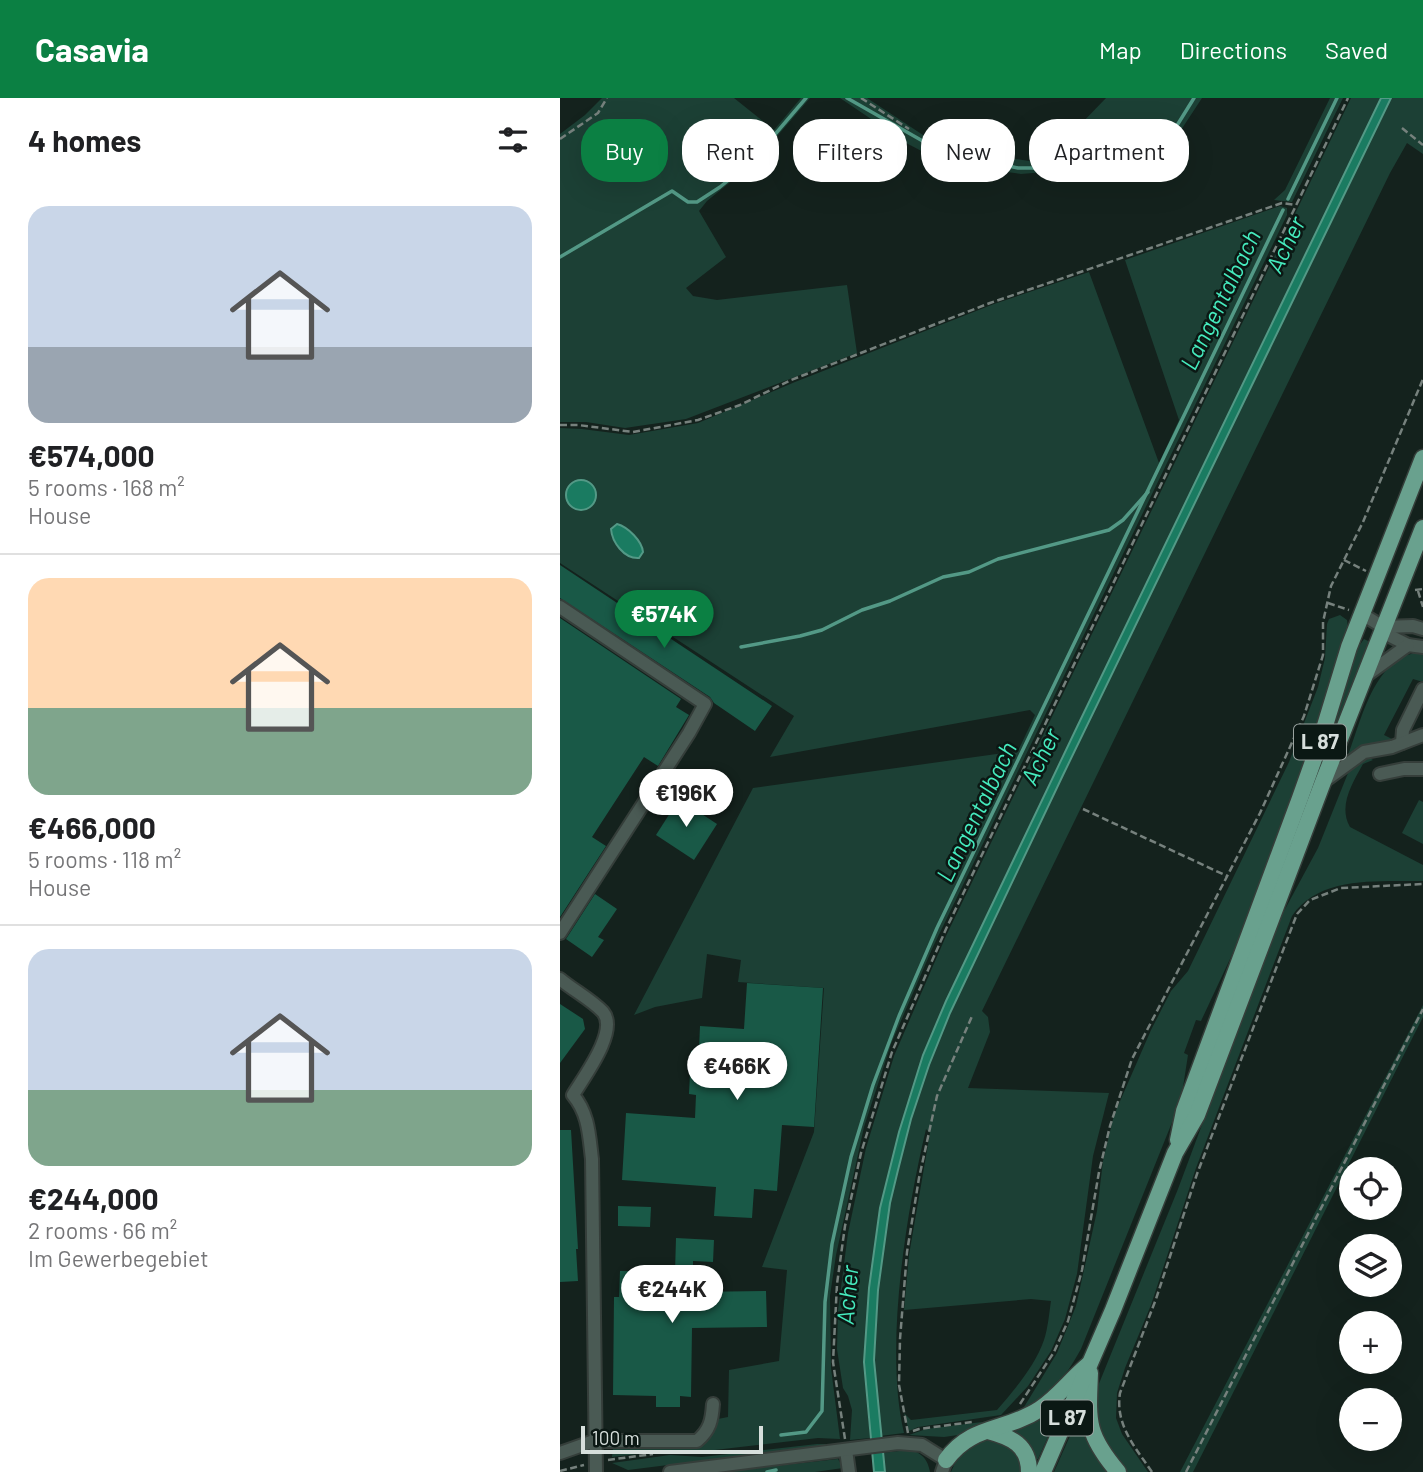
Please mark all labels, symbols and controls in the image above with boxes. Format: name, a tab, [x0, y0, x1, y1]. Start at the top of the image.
text: Casavia	[35, 29, 149, 69]
text: Map	[1099, 35, 1142, 64]
text: Directions	[1180, 35, 1287, 64]
text: Saved	[1325, 35, 1388, 64]
chip: Buy	[581, 119, 668, 182]
chip: Rent	[682, 119, 779, 182]
chip: Filters	[793, 119, 907, 182]
chip: New	[921, 119, 1015, 182]
chip: Apartment	[1029, 119, 1189, 182]
icon: filters	[494, 121, 532, 159]
text: 4 homes	[28, 122, 141, 158]
water label: Acher	[1259, 210, 1311, 277]
water label: Langentalbach	[1173, 225, 1266, 374]
icon: home	[217, 252, 343, 378]
text: €574,000	[28, 437, 155, 473]
text: 5 rooms · 168 m²	[28, 473, 185, 501]
text: House	[28, 501, 91, 529]
pin: €574K	[615, 590, 713, 650]
text: €574K	[631, 599, 697, 627]
icon: home	[217, 624, 343, 750]
water label: Acher	[1014, 722, 1066, 789]
road number: L 87	[1294, 724, 1346, 760]
water label: Langentalbach	[929, 737, 1022, 886]
pin: €196K	[637, 770, 735, 829]
text: €196K	[655, 778, 717, 806]
text: €466,000	[28, 809, 156, 845]
text: 5 rooms · 118 m²	[28, 845, 181, 873]
text: House	[28, 873, 91, 901]
icon: home	[217, 995, 343, 1121]
pin: €466K	[688, 1042, 786, 1102]
text: €466K	[703, 1051, 771, 1079]
map controls	[1339, 1157, 1402, 1451]
button: locate	[1339, 1157, 1402, 1220]
text: €244,000	[28, 1180, 159, 1216]
text: 2 rooms · 66 m²	[28, 1216, 177, 1244]
button: layers	[1339, 1234, 1402, 1297]
text: Im Gewerbegebiet	[28, 1244, 209, 1272]
water label: Acher	[829, 1263, 864, 1326]
pin: €244K	[623, 1266, 721, 1325]
text: €244K	[637, 1274, 707, 1302]
button: +	[1339, 1311, 1402, 1374]
button: −	[1339, 1388, 1402, 1451]
road number: L 87	[1041, 1400, 1093, 1436]
scale bar	[581, 1423, 763, 1455]
text: 100 m	[592, 1426, 640, 1449]

